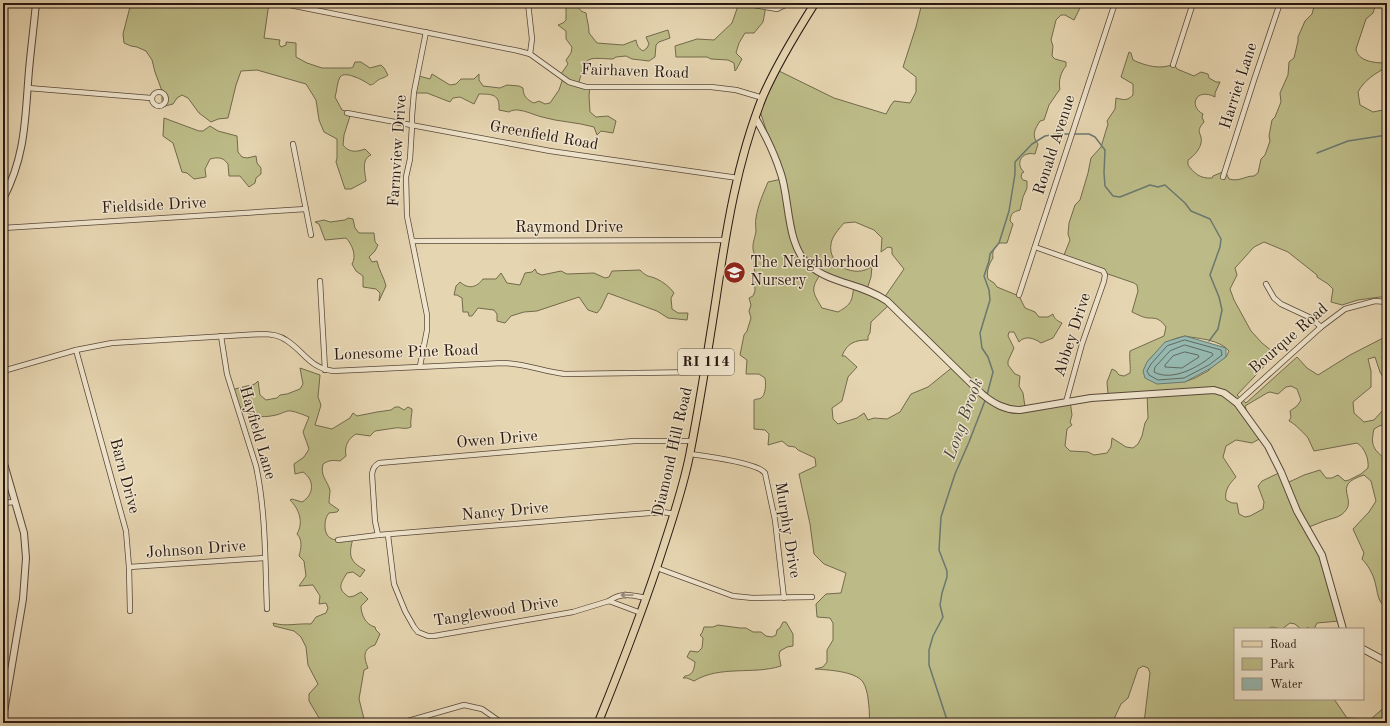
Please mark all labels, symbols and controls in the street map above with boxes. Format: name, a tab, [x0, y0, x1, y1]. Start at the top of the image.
street label: Harriet Lane	[1217, 41, 1261, 131]
street label: Fairhaven Road	[580, 62, 690, 82]
street label: Ronald Avenue	[1031, 93, 1079, 197]
street label: Farmview Drive	[386, 94, 410, 208]
street label: Greenfield Road	[488, 119, 600, 153]
street label: Fieldside Drive	[101, 195, 207, 217]
street label: Raymond Drive	[515, 220, 623, 236]
place label: The Neighborhood Nursery	[750, 255, 879, 289]
school or university icon: The Neighborhood Nursery	[722, 259, 748, 285]
street label: Abbey Drive	[1052, 291, 1094, 379]
street label: Bourque Road	[1247, 301, 1331, 377]
street label: Lonesome Pine Road	[333, 342, 479, 364]
road number: RI 114	[678, 349, 734, 375]
water label: Long Brook	[941, 376, 987, 463]
street label: Hayfield Lane	[236, 384, 278, 482]
street label: Diamond Hill Road	[650, 386, 696, 518]
street label: Owen Drive	[456, 428, 538, 452]
street label: Barn Drive	[106, 437, 142, 515]
street label: Murphy Drive	[772, 481, 802, 579]
street label: Nancy Drive	[461, 500, 549, 524]
street label: Johnson Drive	[145, 539, 247, 561]
one-way arrow	[621, 591, 634, 599]
street label: Tanglewood Drive	[432, 594, 560, 630]
legend	[1234, 628, 1364, 700]
text: Road	[1270, 639, 1297, 651]
text: Park	[1270, 659, 1295, 671]
text: Water	[1270, 679, 1303, 691]

